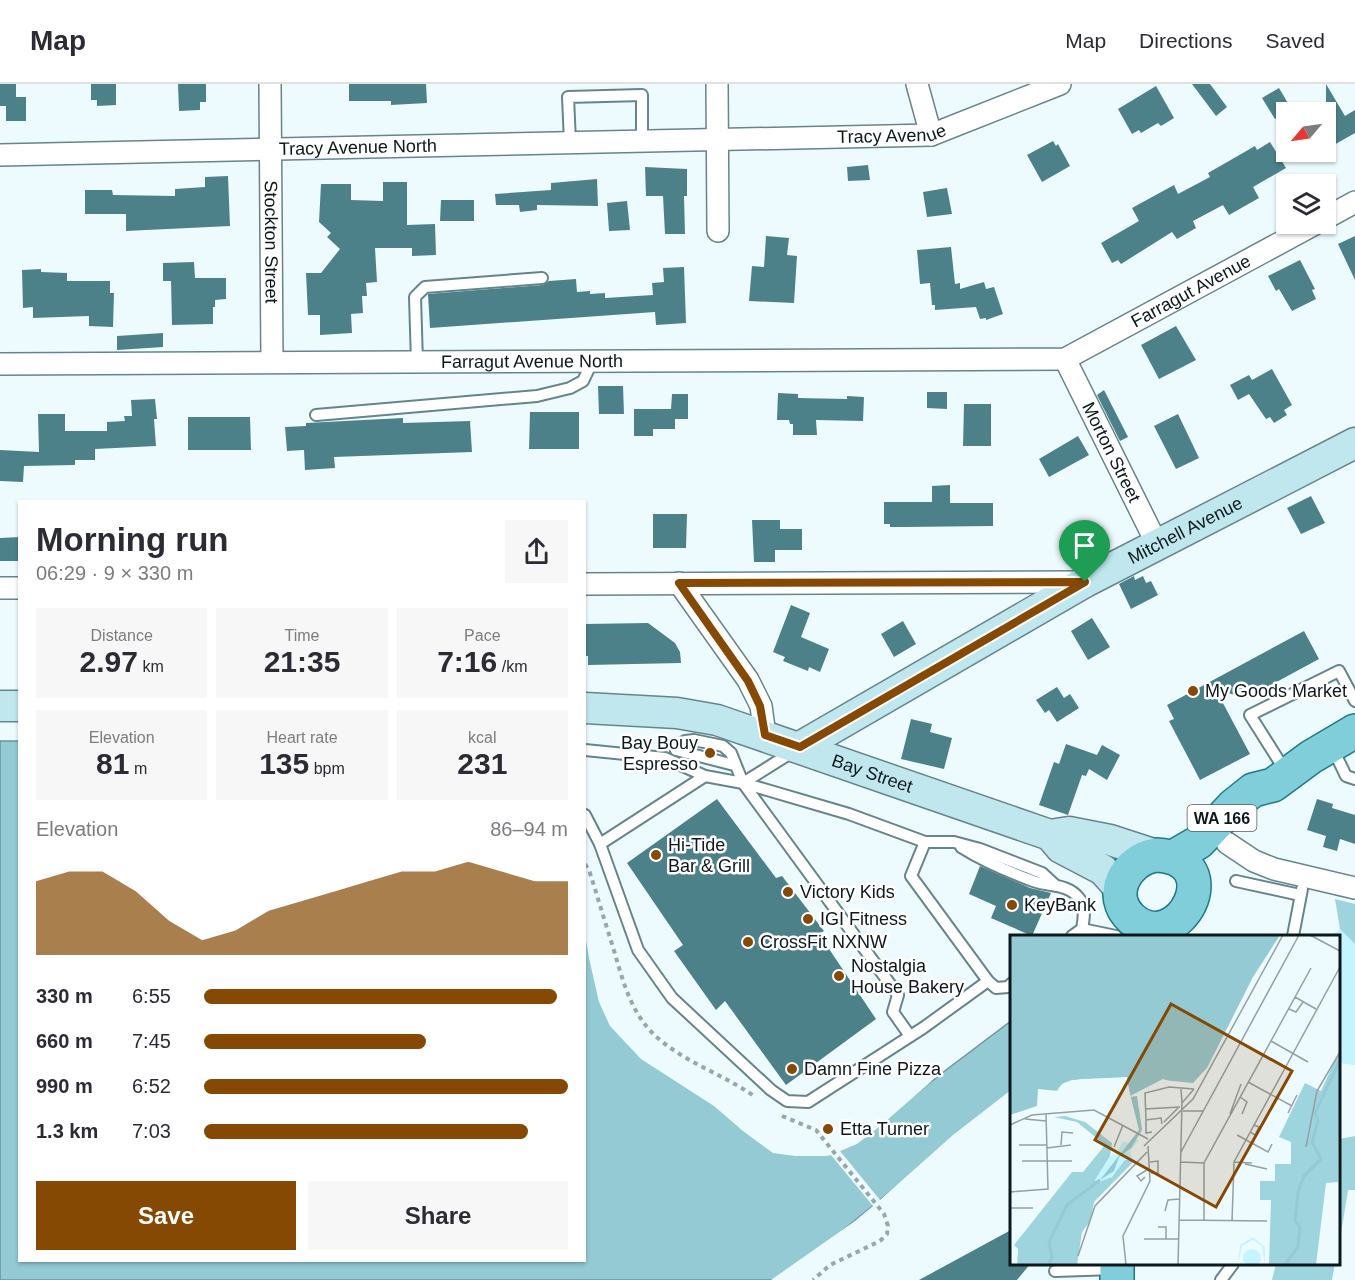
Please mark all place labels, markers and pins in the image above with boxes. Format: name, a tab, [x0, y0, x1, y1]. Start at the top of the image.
pin	[1059, 520, 1110, 582]
place label: My Goods Market	[1205, 681, 1347, 701]
marker: My Goods Market	[1186, 684, 1200, 698]
place label: Bay Bouy Espresso	[621, 733, 698, 774]
marker: Bay Bouy Espresso	[703, 746, 717, 760]
place label: Hi-Tide Bar & Grill	[668, 835, 750, 876]
marker: Hi-Tide Bar & Grill	[649, 848, 663, 862]
place label: Victory Kids	[800, 882, 895, 902]
marker: Victory Kids	[781, 885, 795, 899]
place label: KeyBank	[1024, 895, 1097, 915]
marker: KeyBank	[1005, 898, 1019, 912]
place label: IGI Fitness	[820, 909, 907, 929]
marker: IGI Fitness	[801, 912, 815, 926]
place label: CrossFit NXNW	[760, 932, 887, 952]
marker: CrossFit NXNW	[741, 935, 755, 949]
place label: Nostalgia House Bakery	[851, 956, 964, 997]
marker: Nostalgia House Bakery	[832, 969, 846, 983]
place label: Damn Fine Pizza	[804, 1059, 942, 1079]
marker: Damn Fine Pizza	[785, 1062, 799, 1076]
place label: Etta Turner	[840, 1119, 929, 1139]
marker: Etta Turner	[821, 1122, 835, 1136]

